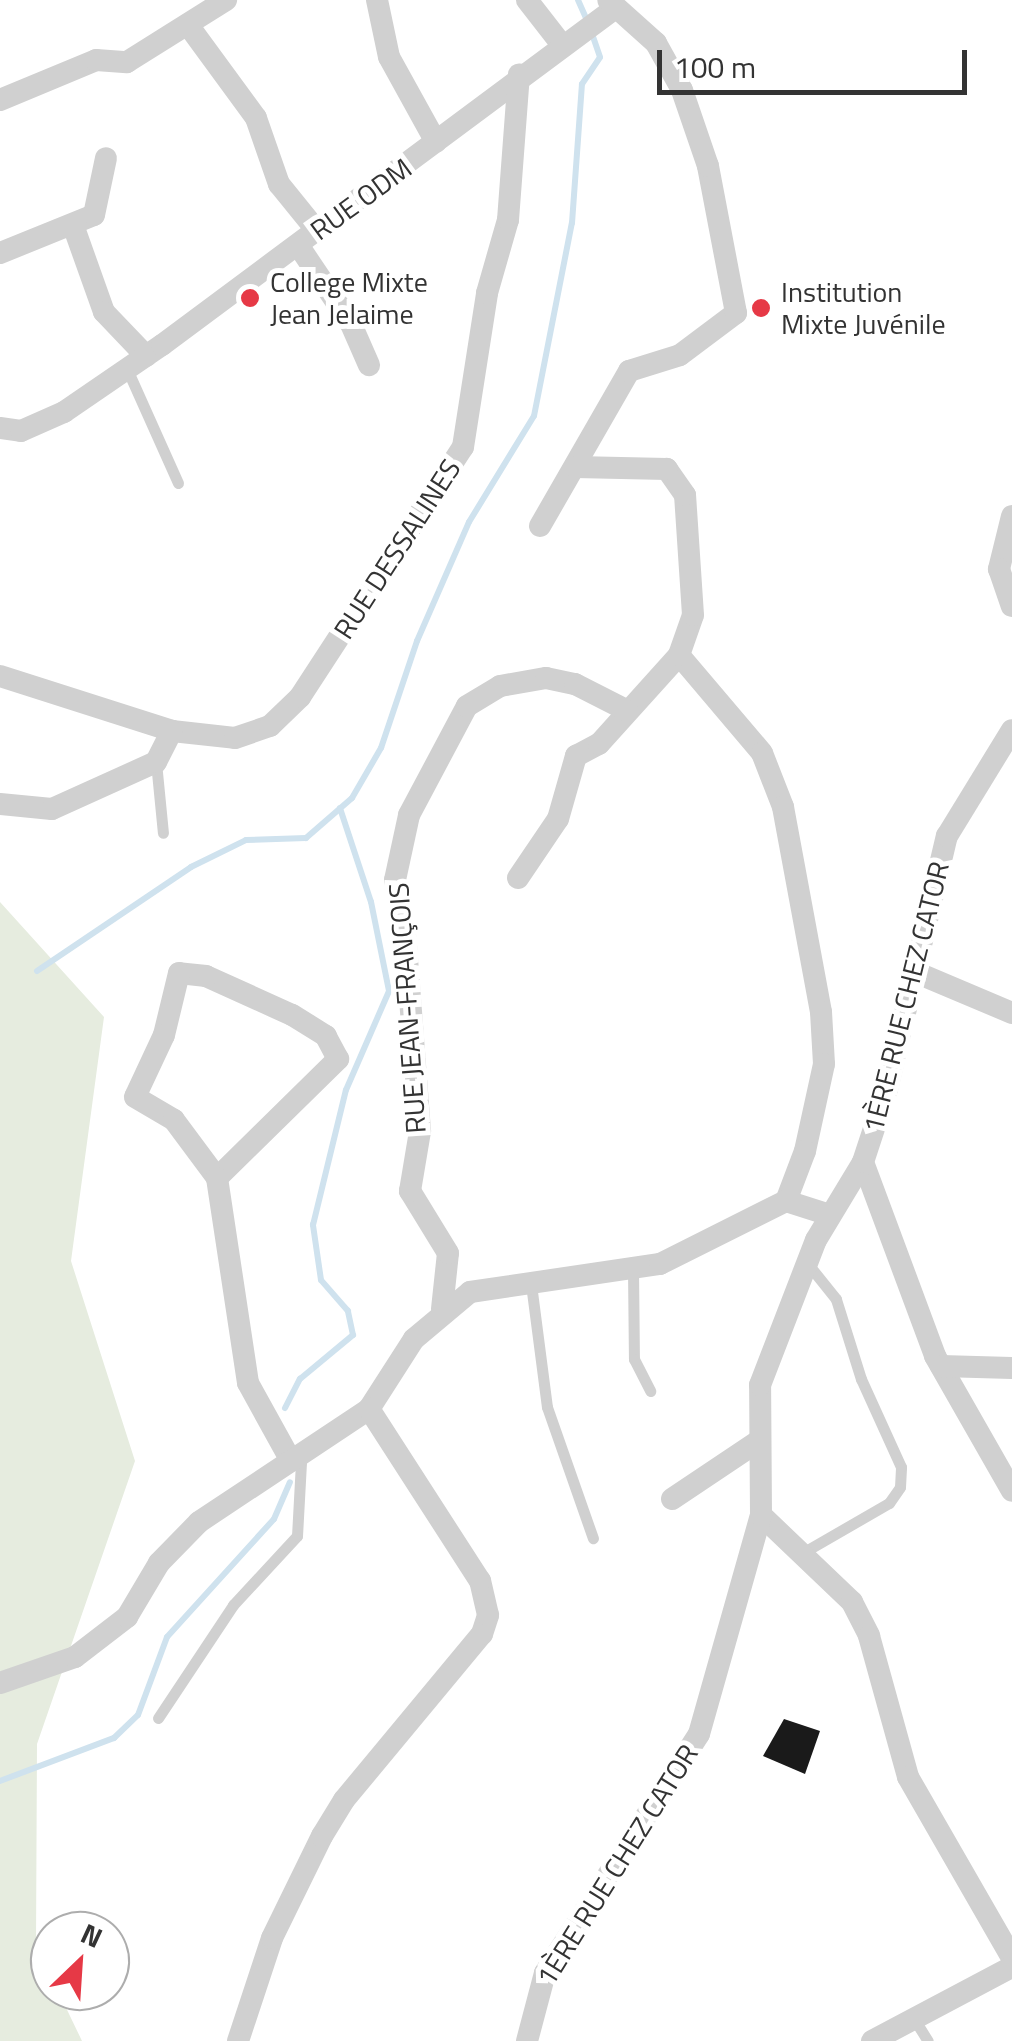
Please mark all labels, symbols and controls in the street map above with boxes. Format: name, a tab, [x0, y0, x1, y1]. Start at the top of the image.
scale bar	[662, 30, 972, 92]
text: 100 m	[674, 44, 756, 90]
street label: RUE ODM	[304, 151, 418, 247]
place label: College Mixte Jean Jelaime	[270, 265, 428, 331]
place label: Institution Mixte Juvénile	[781, 275, 946, 341]
marker: College Mixte Jean Jelaime	[239, 287, 261, 309]
marker: Institution Mixte Juvénile	[750, 297, 772, 319]
street label: RUE DESSALINES	[327, 453, 467, 645]
street label: 1ÈRE RUE CHEZ CATOR	[856, 858, 956, 1136]
street label: RUE JEAN-FRANÇOIS	[381, 882, 433, 1134]
street label: 1ÈRE RUE CHEZ CATOR	[529, 1738, 705, 1992]
north arrow	[30, 1911, 130, 2011]
text: N	[74, 1912, 110, 1959]

